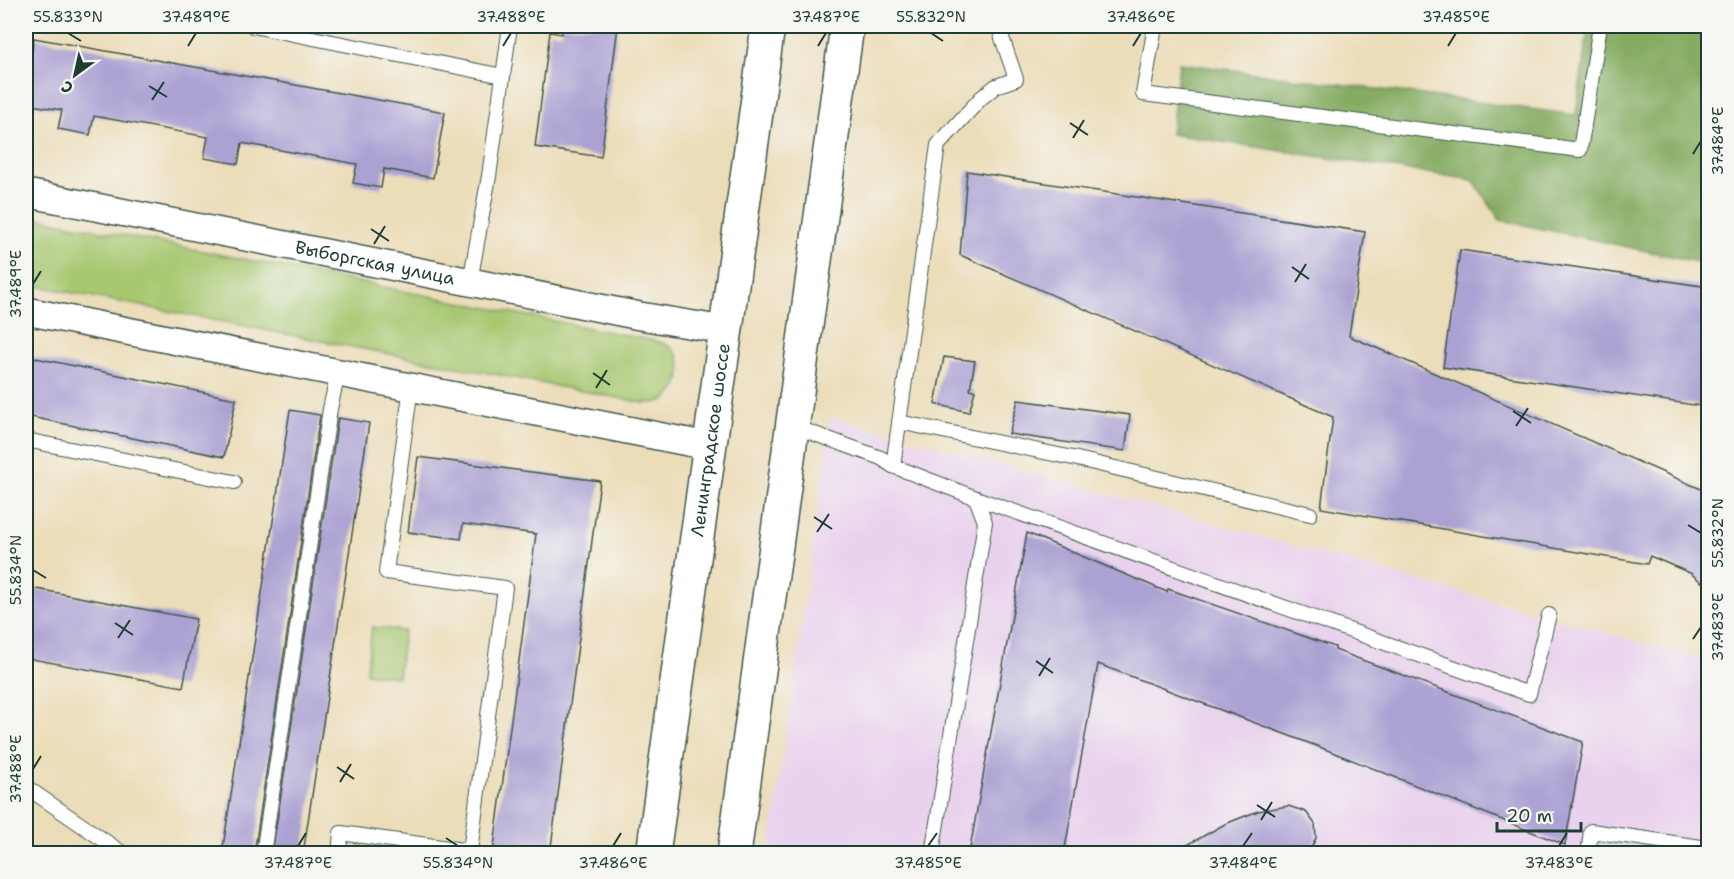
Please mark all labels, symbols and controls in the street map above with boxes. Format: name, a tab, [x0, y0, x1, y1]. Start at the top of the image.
text: 55.833°N	[33, 7, 103, 27]
text: 37.489°E	[162, 7, 230, 27]
text: 37.488°E	[477, 7, 545, 27]
text: 37.487°E	[792, 7, 860, 27]
text: 55.832°N	[896, 7, 966, 27]
text: 37.486°E	[1107, 7, 1175, 27]
text: 37.485°E	[1422, 7, 1490, 27]
north arrow	[45, 45, 105, 105]
text: С	[57, 76, 77, 99]
text: 37.484°E	[1708, 107, 1728, 175]
street label: Выборгская улица	[293, 235, 457, 291]
text: 37.489°E	[6, 250, 26, 318]
street label: Ленинградское шоссе	[685, 342, 736, 538]
text: 55.832°N	[1708, 498, 1728, 568]
text: 55.834°N	[6, 535, 26, 605]
text: 37.483°E	[1708, 593, 1728, 661]
text: 37.488°E	[6, 735, 26, 803]
scale bar	[1497, 795, 1581, 833]
text: 20 m	[1506, 804, 1552, 828]
text: 37.487°E	[264, 853, 332, 873]
text: 55.834°N	[423, 853, 493, 873]
text: 37.486°E	[579, 853, 647, 873]
text: 37.485°E	[894, 853, 962, 873]
text: 37.484°E	[1209, 853, 1277, 873]
text: 37.483°E	[1525, 853, 1593, 873]

